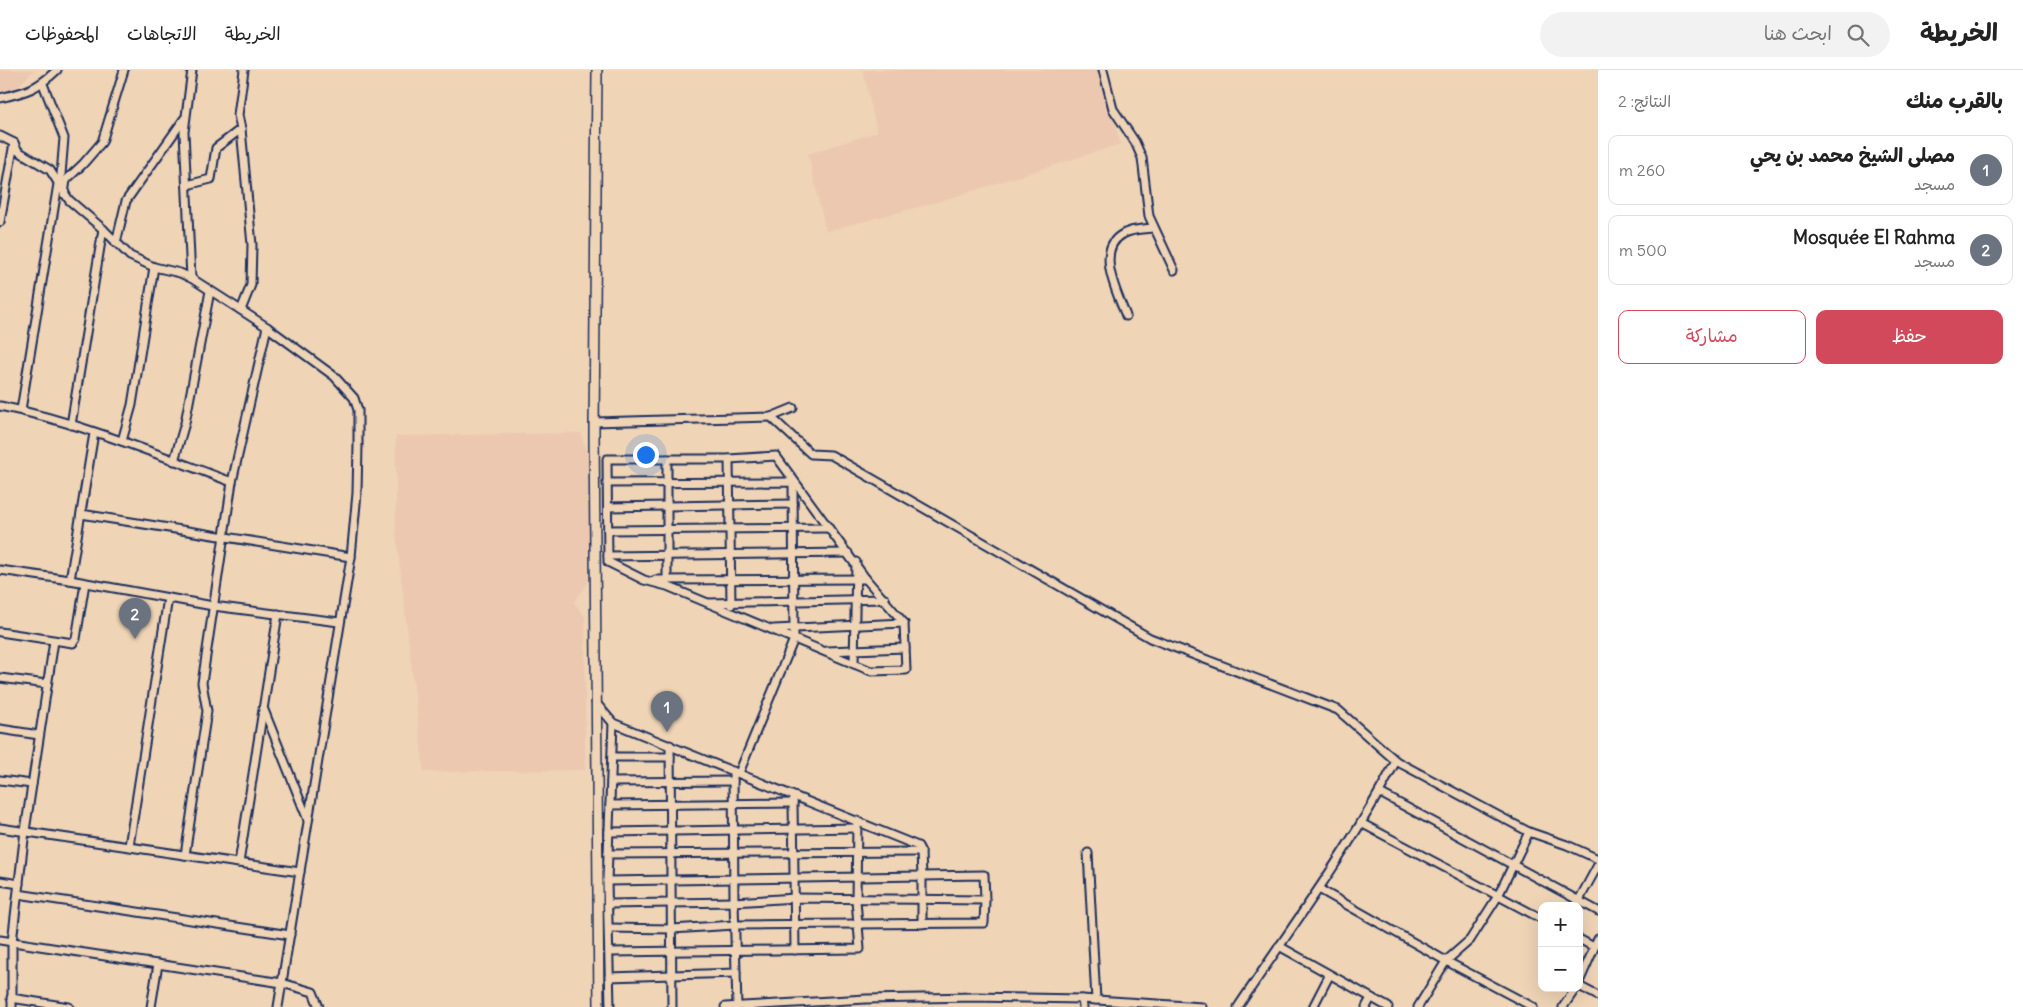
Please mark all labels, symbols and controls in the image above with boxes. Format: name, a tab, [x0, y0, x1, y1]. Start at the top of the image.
search box	[1540, 12, 1890, 57]
text: الخريطة	[1920, 17, 1998, 47]
text: ابحث هنا	[1764, 21, 1832, 45]
icon: search	[1844, 21, 1872, 49]
text: المحفوظات	[25, 22, 99, 45]
text: الاتجاهات	[127, 22, 197, 45]
text: الخريطة	[225, 22, 281, 45]
text: بالقرب منك	[1906, 87, 2003, 114]
text: النتائج: 2	[1618, 91, 1671, 111]
text: مصلى الشيخ محمد بن يحي	[1750, 143, 1955, 167]
text: 260 m	[1619, 160, 1665, 180]
text: 1	[1983, 160, 1989, 180]
text: مسجد	[1914, 174, 1955, 194]
text: Mosquée El Rahma	[1793, 225, 1955, 249]
text: 500 m	[1619, 240, 1667, 260]
text: 2	[1982, 240, 1990, 260]
text: مسجد	[1914, 251, 1955, 271]
button: مشاركة	[1618, 310, 1806, 364]
button: حفظ	[1816, 310, 2003, 364]
your location	[633, 442, 659, 468]
pin: 2	[119, 598, 151, 639]
pin: 1	[651, 691, 683, 732]
map controls	[1538, 902, 1583, 992]
button: +	[1538, 902, 1583, 947]
button: −	[1538, 947, 1583, 992]

